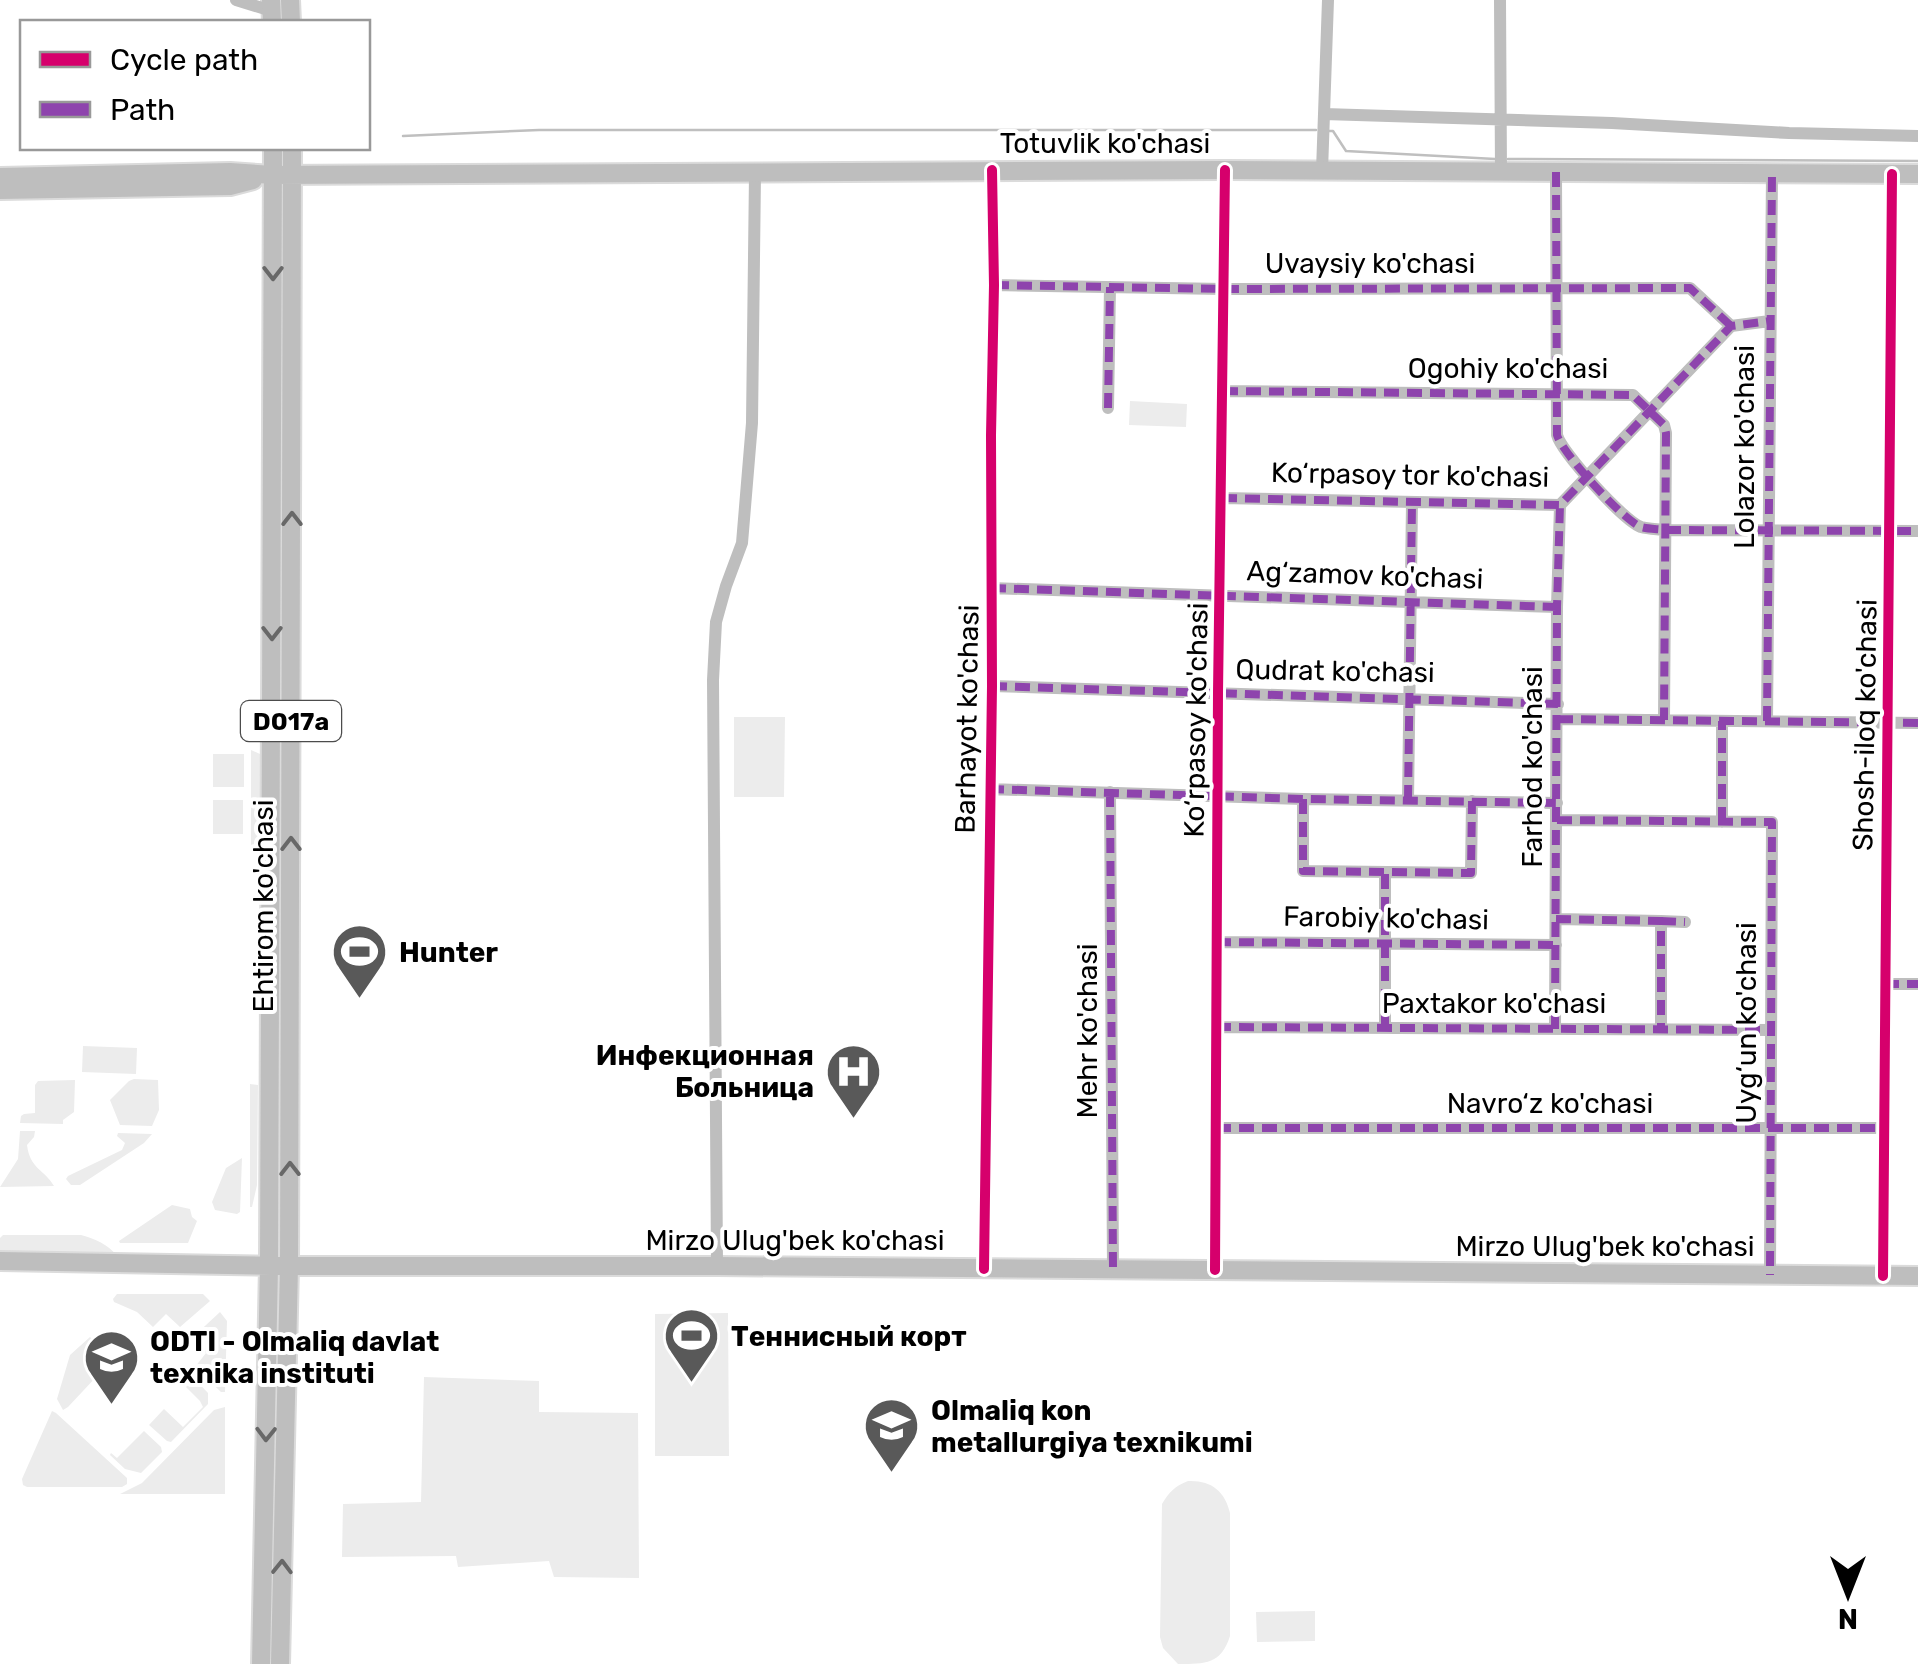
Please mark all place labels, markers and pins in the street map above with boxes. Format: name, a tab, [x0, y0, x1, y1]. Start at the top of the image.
sports icon: Hunter	[330, 922, 390, 1001]
place label: Hunter	[399, 936, 498, 969]
place label: Инфекционная Больница	[596, 1039, 814, 1104]
hospital icon: Инфекционная Больница	[823, 1041, 883, 1120]
sports icon: Теннисный корт	[662, 1306, 722, 1385]
place label: Теннисный корт	[731, 1320, 967, 1353]
place label: ODTI - Olmaliq davlat texnika instituti	[150, 1325, 439, 1390]
school or university icon: ODTI - Olmaliq davlat texnika instituti	[81, 1327, 141, 1406]
place label: Olmaliq kon metallurgiya texnikumi	[931, 1394, 1253, 1459]
school or university icon: Olmaliq kon metallurgiya texnikumi	[862, 1396, 922, 1475]

